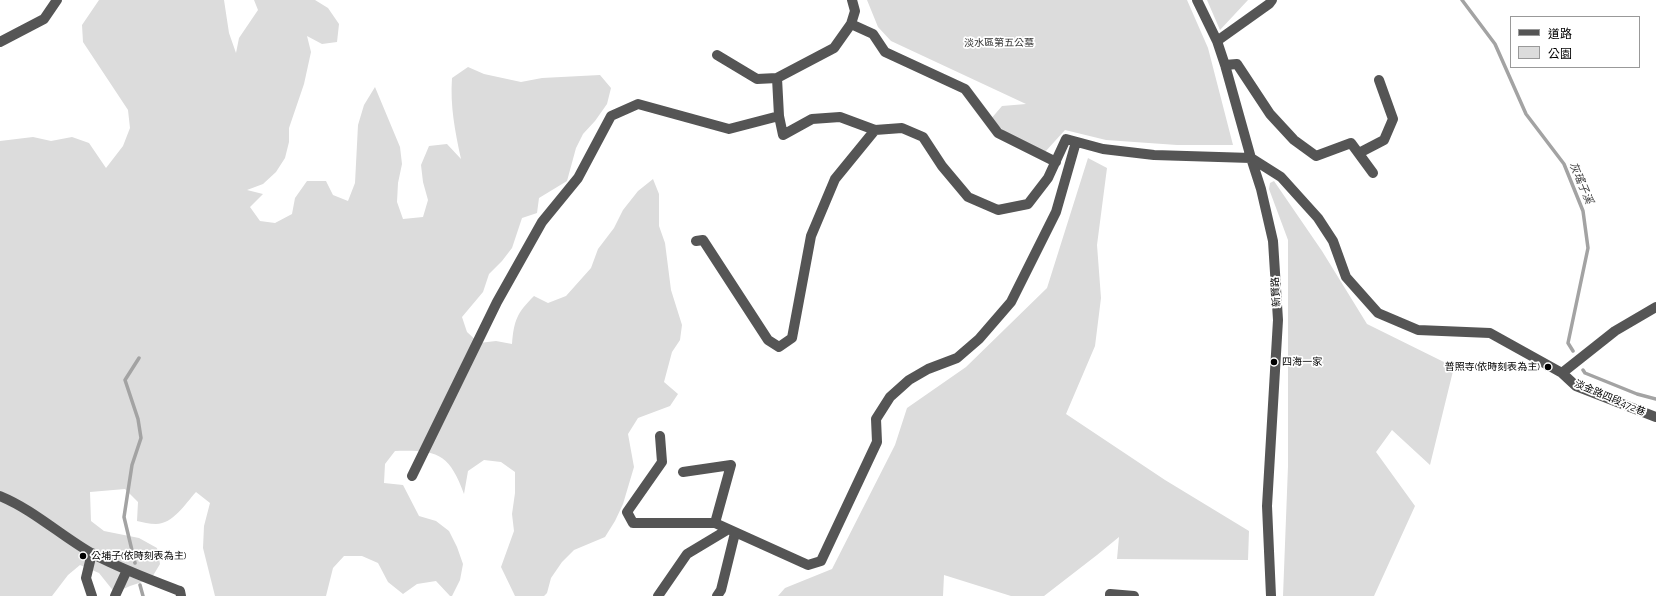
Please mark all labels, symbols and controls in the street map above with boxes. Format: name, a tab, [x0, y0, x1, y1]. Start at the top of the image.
legend	[1510, 16, 1640, 68]
text: 道路	[1548, 27, 1572, 41]
park label: 淡水區第五公墓	[964, 37, 1034, 49]
text: 公園	[1548, 47, 1572, 61]
water label: 灰瑤子溪	[1566, 160, 1596, 206]
street label: 新賢路	[1269, 277, 1283, 307]
place label: 四海一家	[1282, 356, 1322, 368]
marker: 四海一家	[1269, 357, 1279, 367]
place label: 普照寺(依時刻表為主)	[1445, 361, 1540, 373]
marker: 普照寺(依時刻表為主)	[1543, 362, 1553, 372]
street label: 淡金路四段472巷	[1573, 378, 1647, 418]
place label: 公埔子(依時刻表為主)	[91, 550, 186, 562]
marker: 公埔子(依時刻表為主)	[78, 551, 88, 561]

